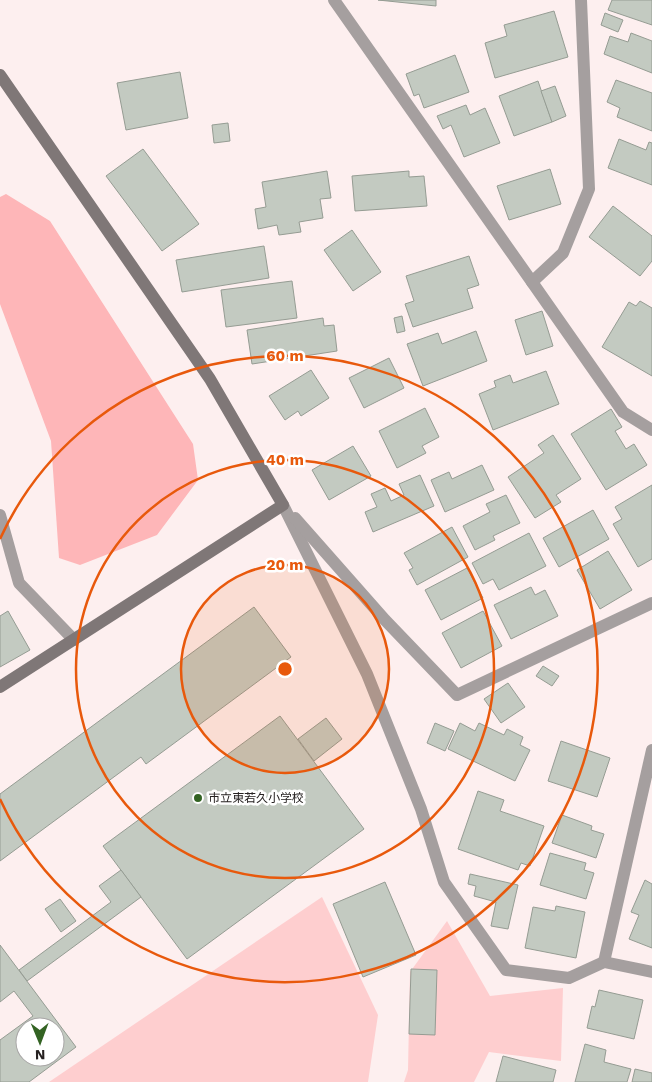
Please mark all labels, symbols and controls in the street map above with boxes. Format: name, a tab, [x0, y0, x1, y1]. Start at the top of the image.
text: 60 m	[266, 347, 304, 365]
text: 40 m	[266, 451, 304, 469]
text: 20 m	[266, 556, 304, 574]
centre of rings	[276, 660, 294, 678]
place label: 市立東若久小学校	[208, 791, 304, 805]
marker: 市立東若久小学校	[192, 792, 204, 804]
north arrow	[15, 1017, 65, 1067]
text: N	[35, 1047, 46, 1063]

